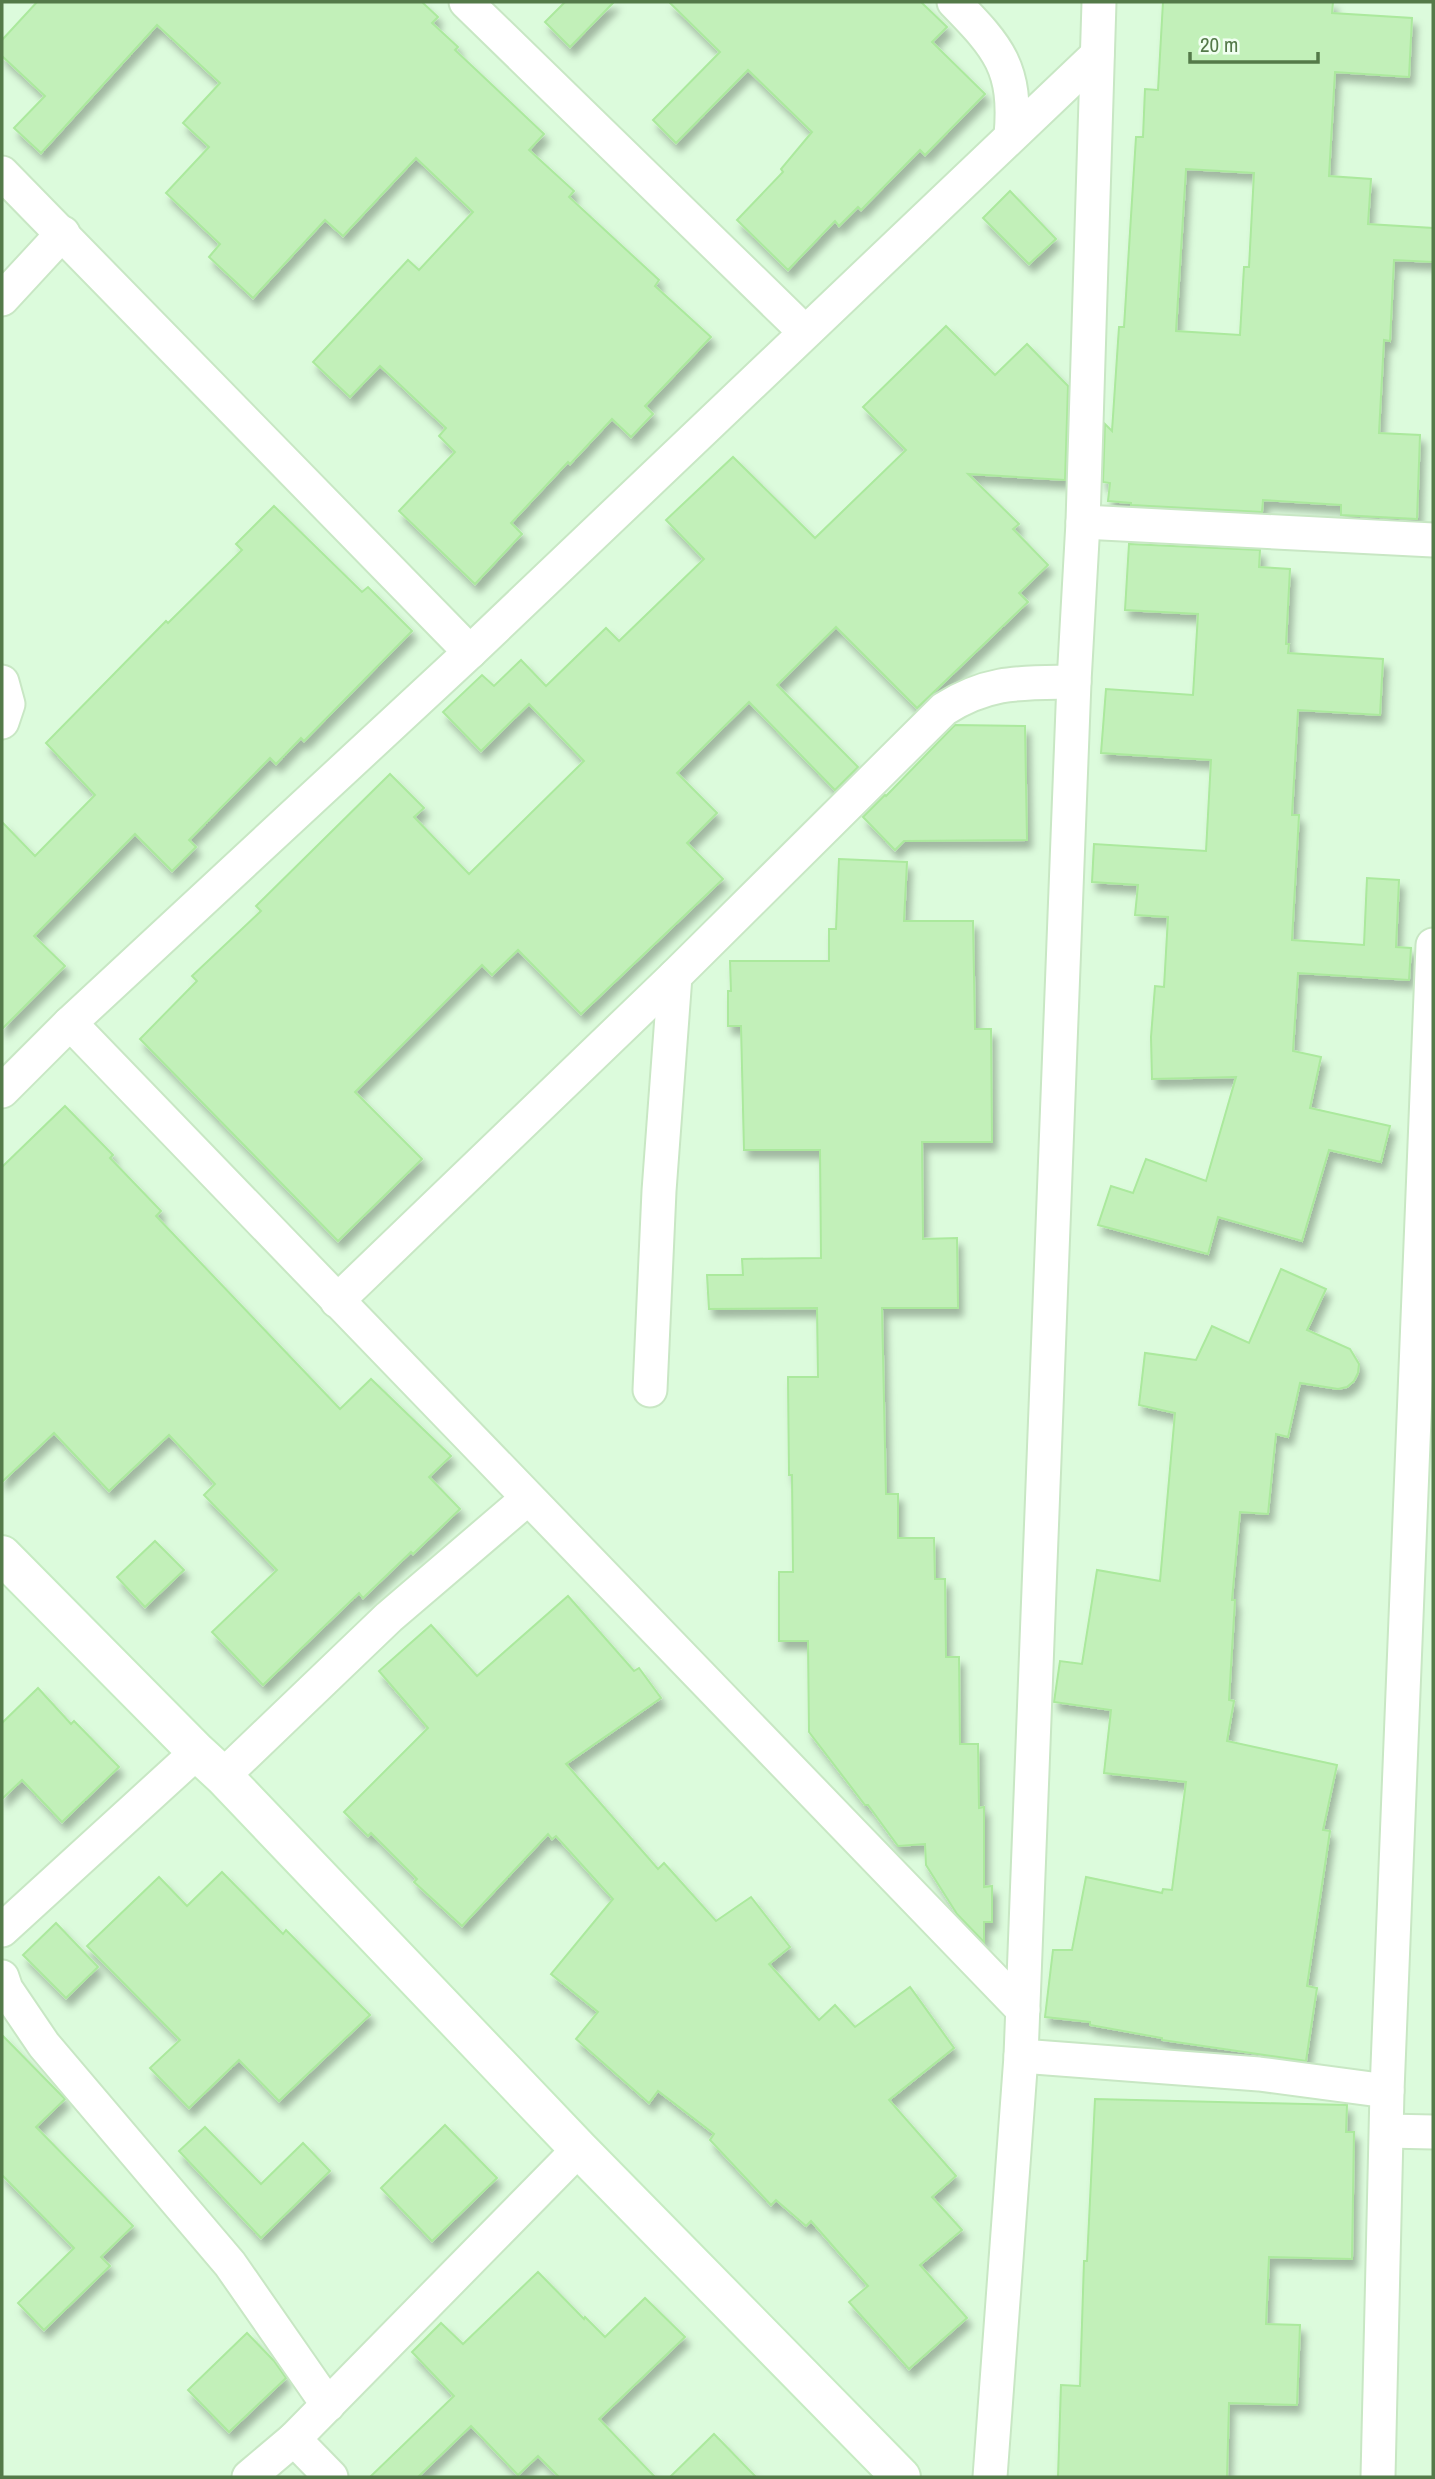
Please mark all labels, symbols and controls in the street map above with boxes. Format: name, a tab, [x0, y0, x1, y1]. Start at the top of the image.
scale bar	[1190, 21, 1318, 65]
text: 20 m	[1200, 30, 1238, 59]

